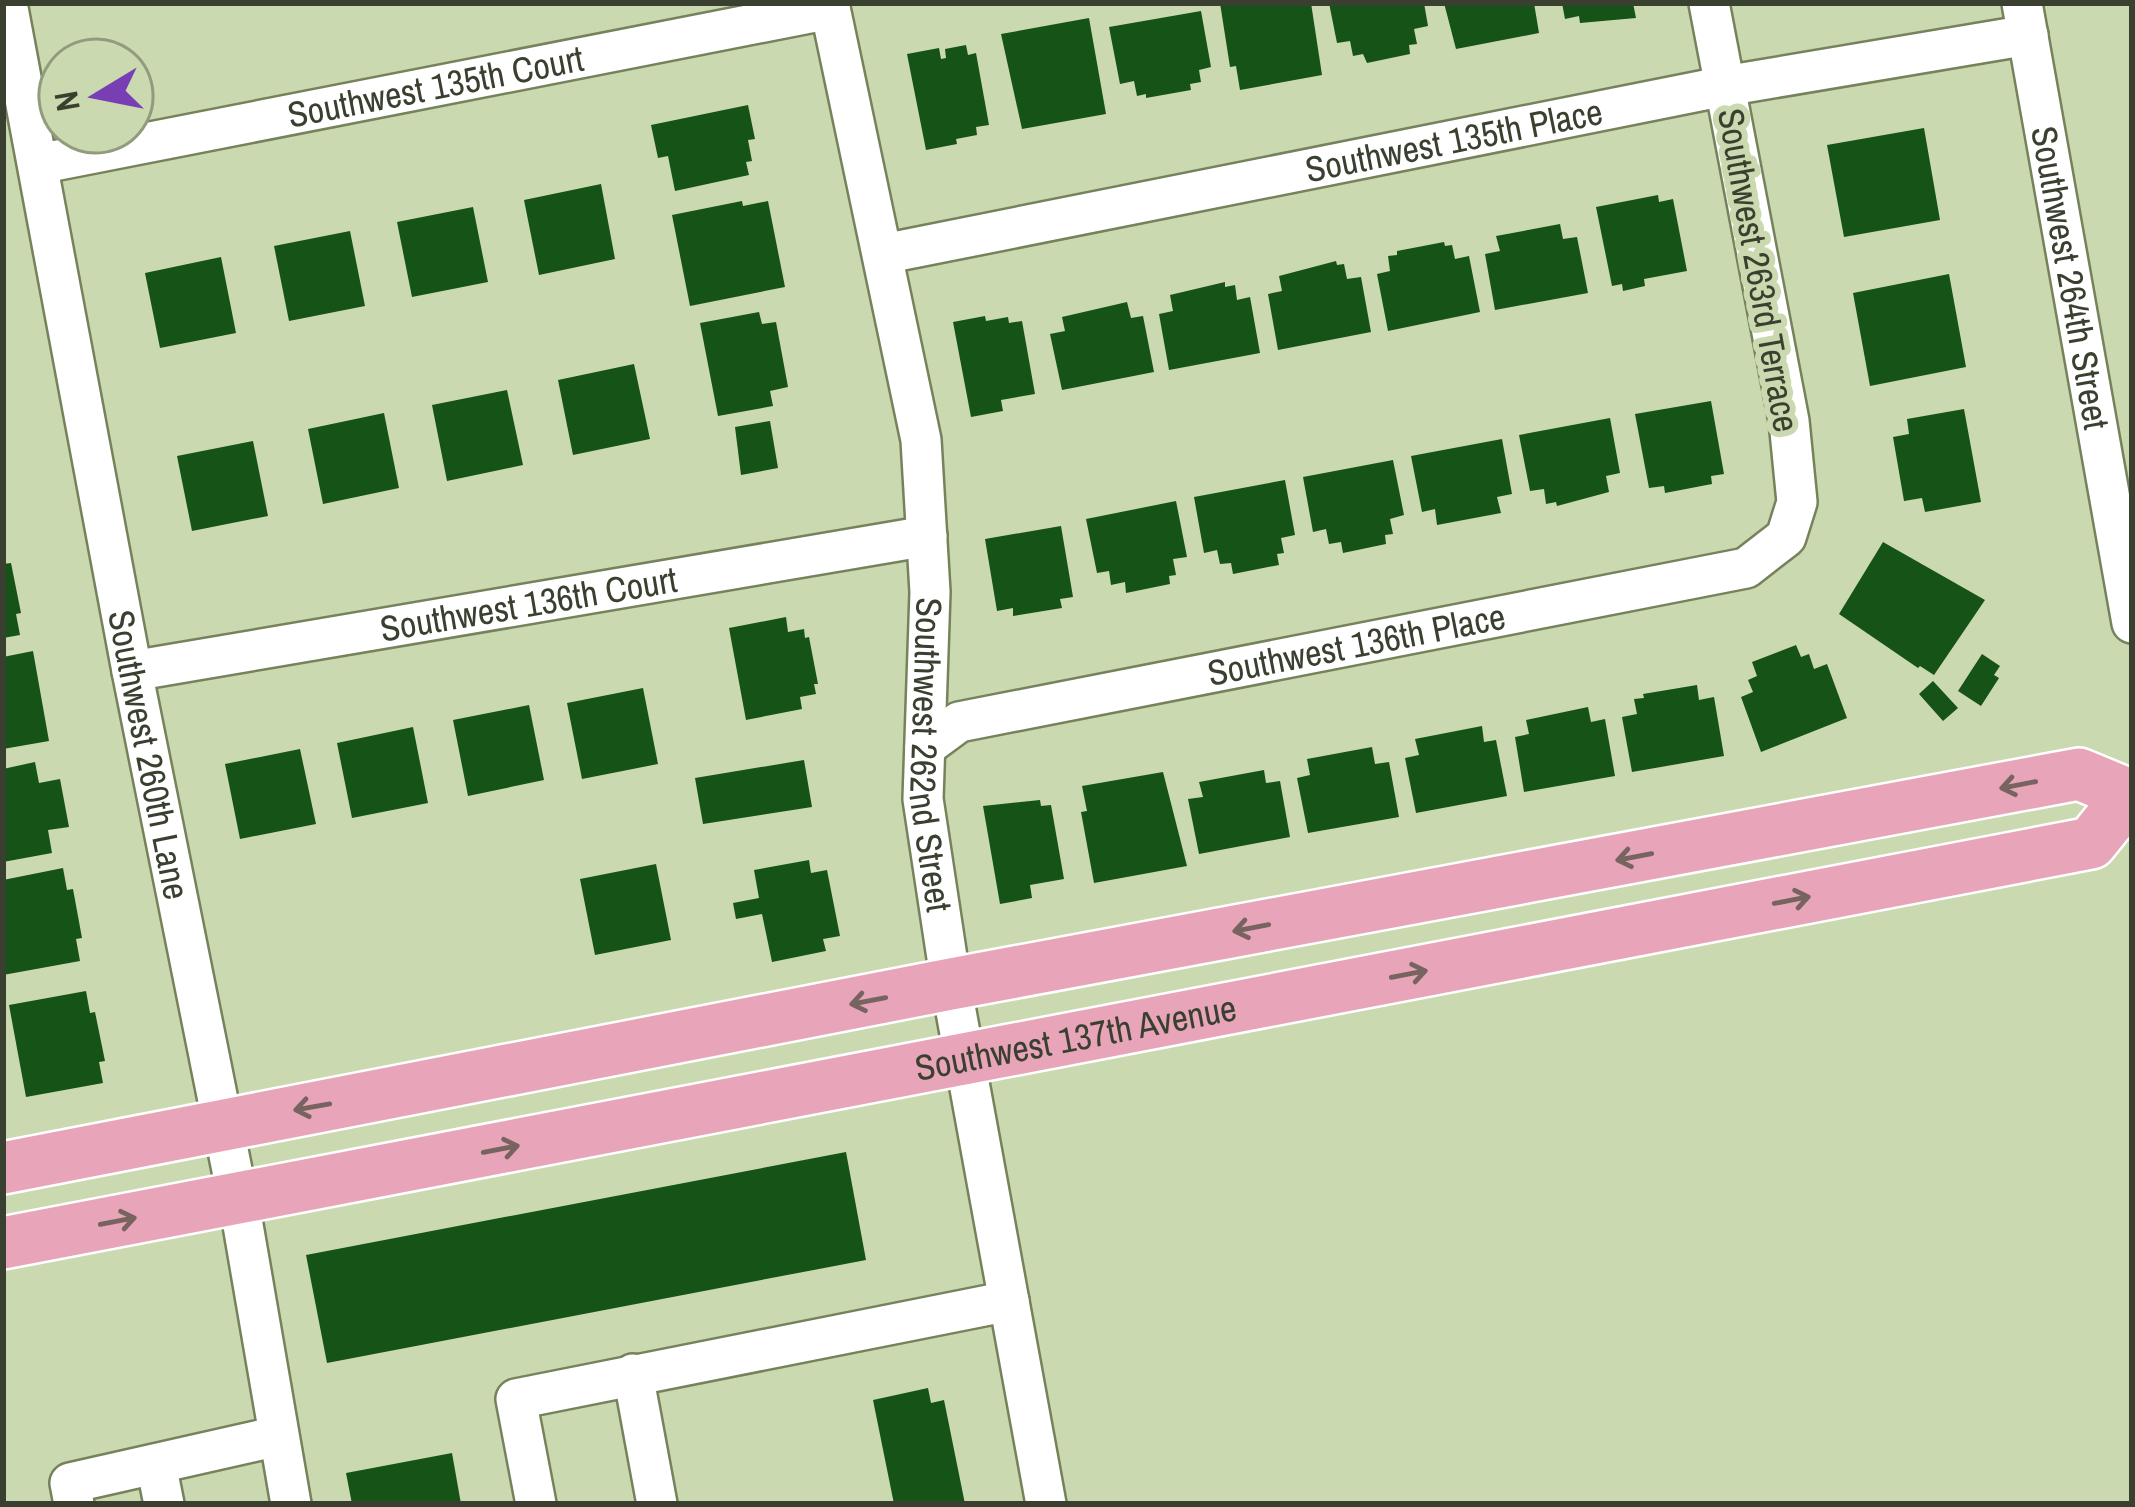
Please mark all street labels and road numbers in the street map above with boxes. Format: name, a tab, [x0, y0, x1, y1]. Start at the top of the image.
street label: Southwest 135th Court	[283, 34, 587, 139]
street label: Southwest 135th Place	[1301, 87, 1607, 193]
street label: Southwest 263rd Terrace	[1707, 104, 1811, 436]
street label: Southwest 264th Street	[2020, 122, 2121, 433]
street label: Southwest 136th Court	[376, 555, 680, 653]
street label: Southwest 136th Place	[1203, 592, 1509, 697]
street label: Southwest 262nd Street	[898, 597, 964, 915]
street label: Southwest 260th Lane	[97, 606, 201, 904]
street label: Southwest 137th Avenue	[911, 983, 1240, 1092]

